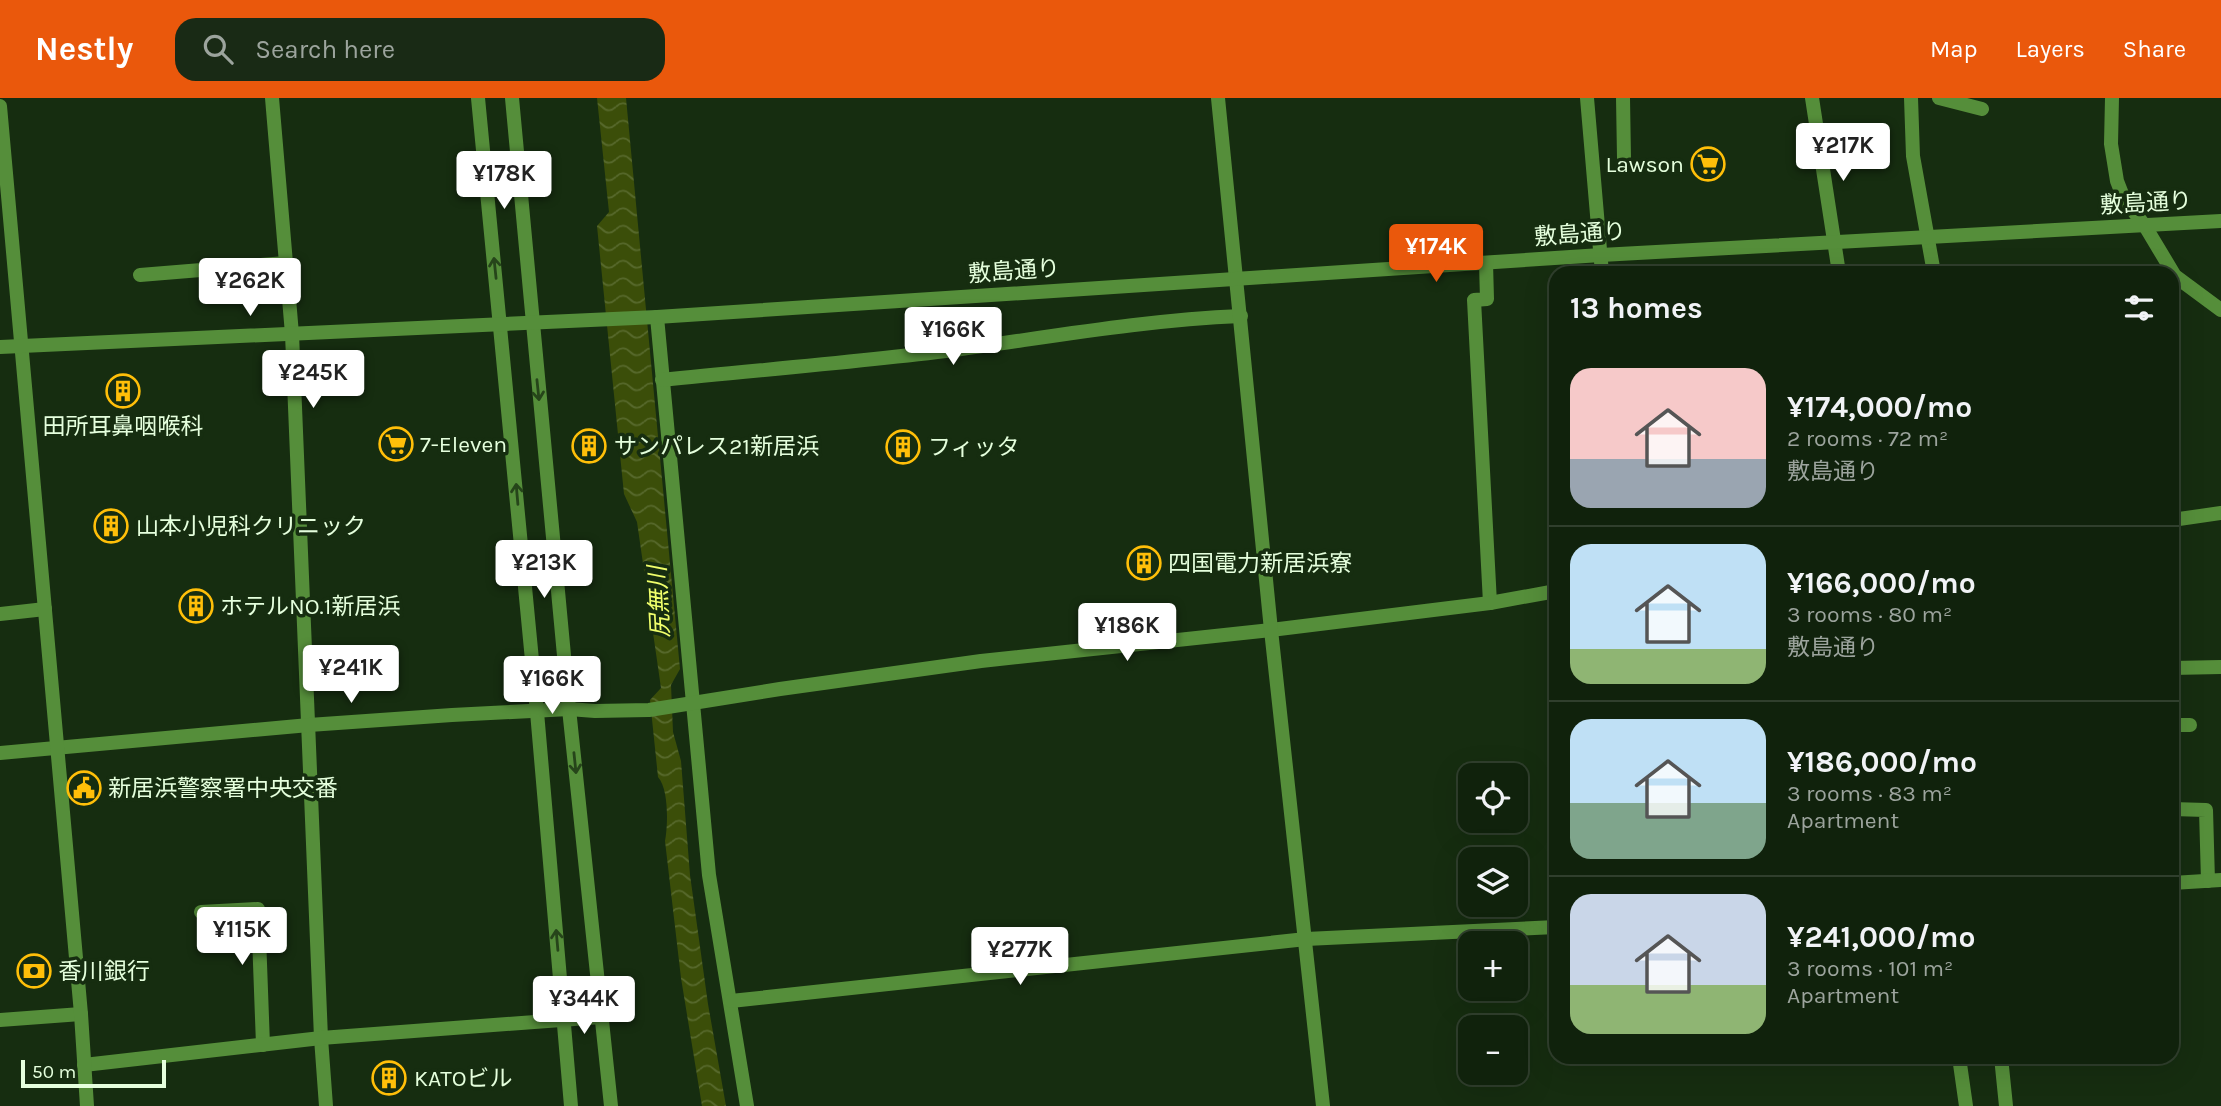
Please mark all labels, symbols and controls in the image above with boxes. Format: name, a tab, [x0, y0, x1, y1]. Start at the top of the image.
search box	[175, 18, 665, 81]
text: Nestly	[35, 30, 133, 68]
icon: search	[199, 30, 237, 68]
text: Search here	[255, 34, 395, 65]
text: Map	[1930, 35, 1978, 63]
text: Layers	[2016, 35, 2085, 63]
text: Share	[2123, 35, 2186, 63]
pin: ¥217K	[1794, 123, 1892, 183]
text: ¥217K	[1812, 132, 1874, 159]
supermarket icon: Lawson	[1689, 145, 1727, 183]
place label: Lawson	[1605, 151, 1684, 178]
pin: ¥178K	[455, 152, 553, 211]
text: ¥178K	[472, 160, 536, 187]
street label: 敷島通り	[2099, 187, 2193, 219]
street label: 敷島通り	[1533, 217, 1627, 251]
pin: ¥174K	[1387, 225, 1485, 284]
text: ¥174K	[1405, 233, 1467, 260]
street label: 敷島通り	[967, 254, 1061, 288]
one-way arrow	[488, 257, 501, 279]
pin: ¥262K	[201, 258, 299, 318]
text: ¥262K	[215, 267, 285, 294]
icon: filters	[2120, 289, 2158, 327]
text: 13 homes	[1570, 290, 1703, 326]
pin: ¥166K	[904, 308, 1002, 367]
text: ¥166K	[921, 316, 985, 343]
pin: ¥245K	[264, 350, 362, 410]
text: ¥245K	[278, 359, 348, 386]
building icon: 田所耳鼻咽喉科	[104, 372, 142, 410]
one-way arrow	[532, 378, 545, 401]
text: ¥174,000/mo	[1787, 389, 1972, 425]
icon: home	[1626, 396, 1710, 480]
place label: 田所耳鼻咽喉科	[43, 413, 204, 440]
supermarket icon: 7-Eleven	[377, 425, 415, 463]
text: 2 rooms · 72 m²	[1787, 425, 1948, 452]
building icon: サンパレス21新居浜	[570, 427, 608, 465]
building icon: フィッタ	[884, 428, 922, 466]
place label: 7-Eleven	[420, 431, 507, 458]
place label: サンパレス21新居浜	[614, 433, 819, 460]
place label: フィッタ	[928, 434, 1020, 461]
text: 敷島通り	[1787, 458, 1879, 485]
one-way arrow	[510, 483, 523, 506]
building icon: 山本小児科クリニック	[92, 507, 130, 545]
place label: 山本小児科クリニック	[136, 513, 366, 540]
pin: ¥213K	[495, 540, 593, 600]
building icon: 四国電力新居浜寮	[1125, 544, 1163, 582]
text: ¥213K	[512, 549, 576, 576]
place label: 四国電力新居浜寮	[1168, 550, 1352, 577]
water label: 尻無川	[643, 562, 675, 639]
text: ¥166,000/mo	[1787, 565, 1976, 601]
icon: home	[1626, 572, 1710, 656]
building icon: ホテルNO.1新居浜	[177, 587, 215, 625]
place label: ホテルNO.1新居浜	[220, 593, 400, 620]
text: 3 rooms · 80 m²	[1787, 601, 1952, 628]
pin: ¥186K	[1078, 603, 1176, 663]
text: ¥186K	[1094, 612, 1160, 639]
text: 敷島通り	[1787, 634, 1879, 661]
pin: ¥241K	[302, 646, 400, 705]
text: ¥241K	[319, 654, 383, 681]
pin: ¥166K	[503, 656, 601, 716]
text: ¥166K	[520, 665, 584, 692]
text: ¥186,000/mo	[1787, 744, 1977, 780]
icon: home	[1626, 747, 1710, 831]
one-way arrow	[568, 751, 581, 773]
map controls	[1458, 763, 1528, 1085]
button: locate	[1458, 763, 1528, 833]
public building icon: 新居浜警察署中央交番	[65, 769, 103, 807]
place label: 新居浜警察署中央交番	[108, 775, 338, 802]
text: 3 rooms · 83 m²	[1787, 780, 1952, 807]
text: Apartment	[1787, 807, 1899, 834]
button: layers	[1458, 847, 1528, 917]
pin: ¥115K	[193, 908, 291, 967]
text: ¥115K	[213, 916, 271, 943]
text: ¥241,000/mo	[1787, 919, 1975, 955]
icon: home	[1626, 922, 1710, 1006]
pin: ¥277K	[971, 928, 1069, 987]
one-way arrow	[550, 930, 563, 952]
button: +	[1458, 931, 1528, 1001]
text: ¥277K	[987, 936, 1053, 963]
bank icon: 香川銀行	[15, 952, 53, 990]
text: 3 rooms · 101 m²	[1787, 955, 1953, 982]
place label: 香川銀行	[58, 958, 150, 985]
pin: ¥344K	[535, 976, 633, 1036]
text: Apartment	[1787, 982, 1899, 1009]
text: ¥344K	[549, 985, 619, 1012]
button: −	[1458, 1015, 1528, 1085]
scale bar	[21, 1057, 166, 1089]
building icon: KATOビル	[370, 1059, 408, 1097]
text: 50 m	[32, 1061, 76, 1083]
place label: KATOビル	[414, 1065, 513, 1092]

